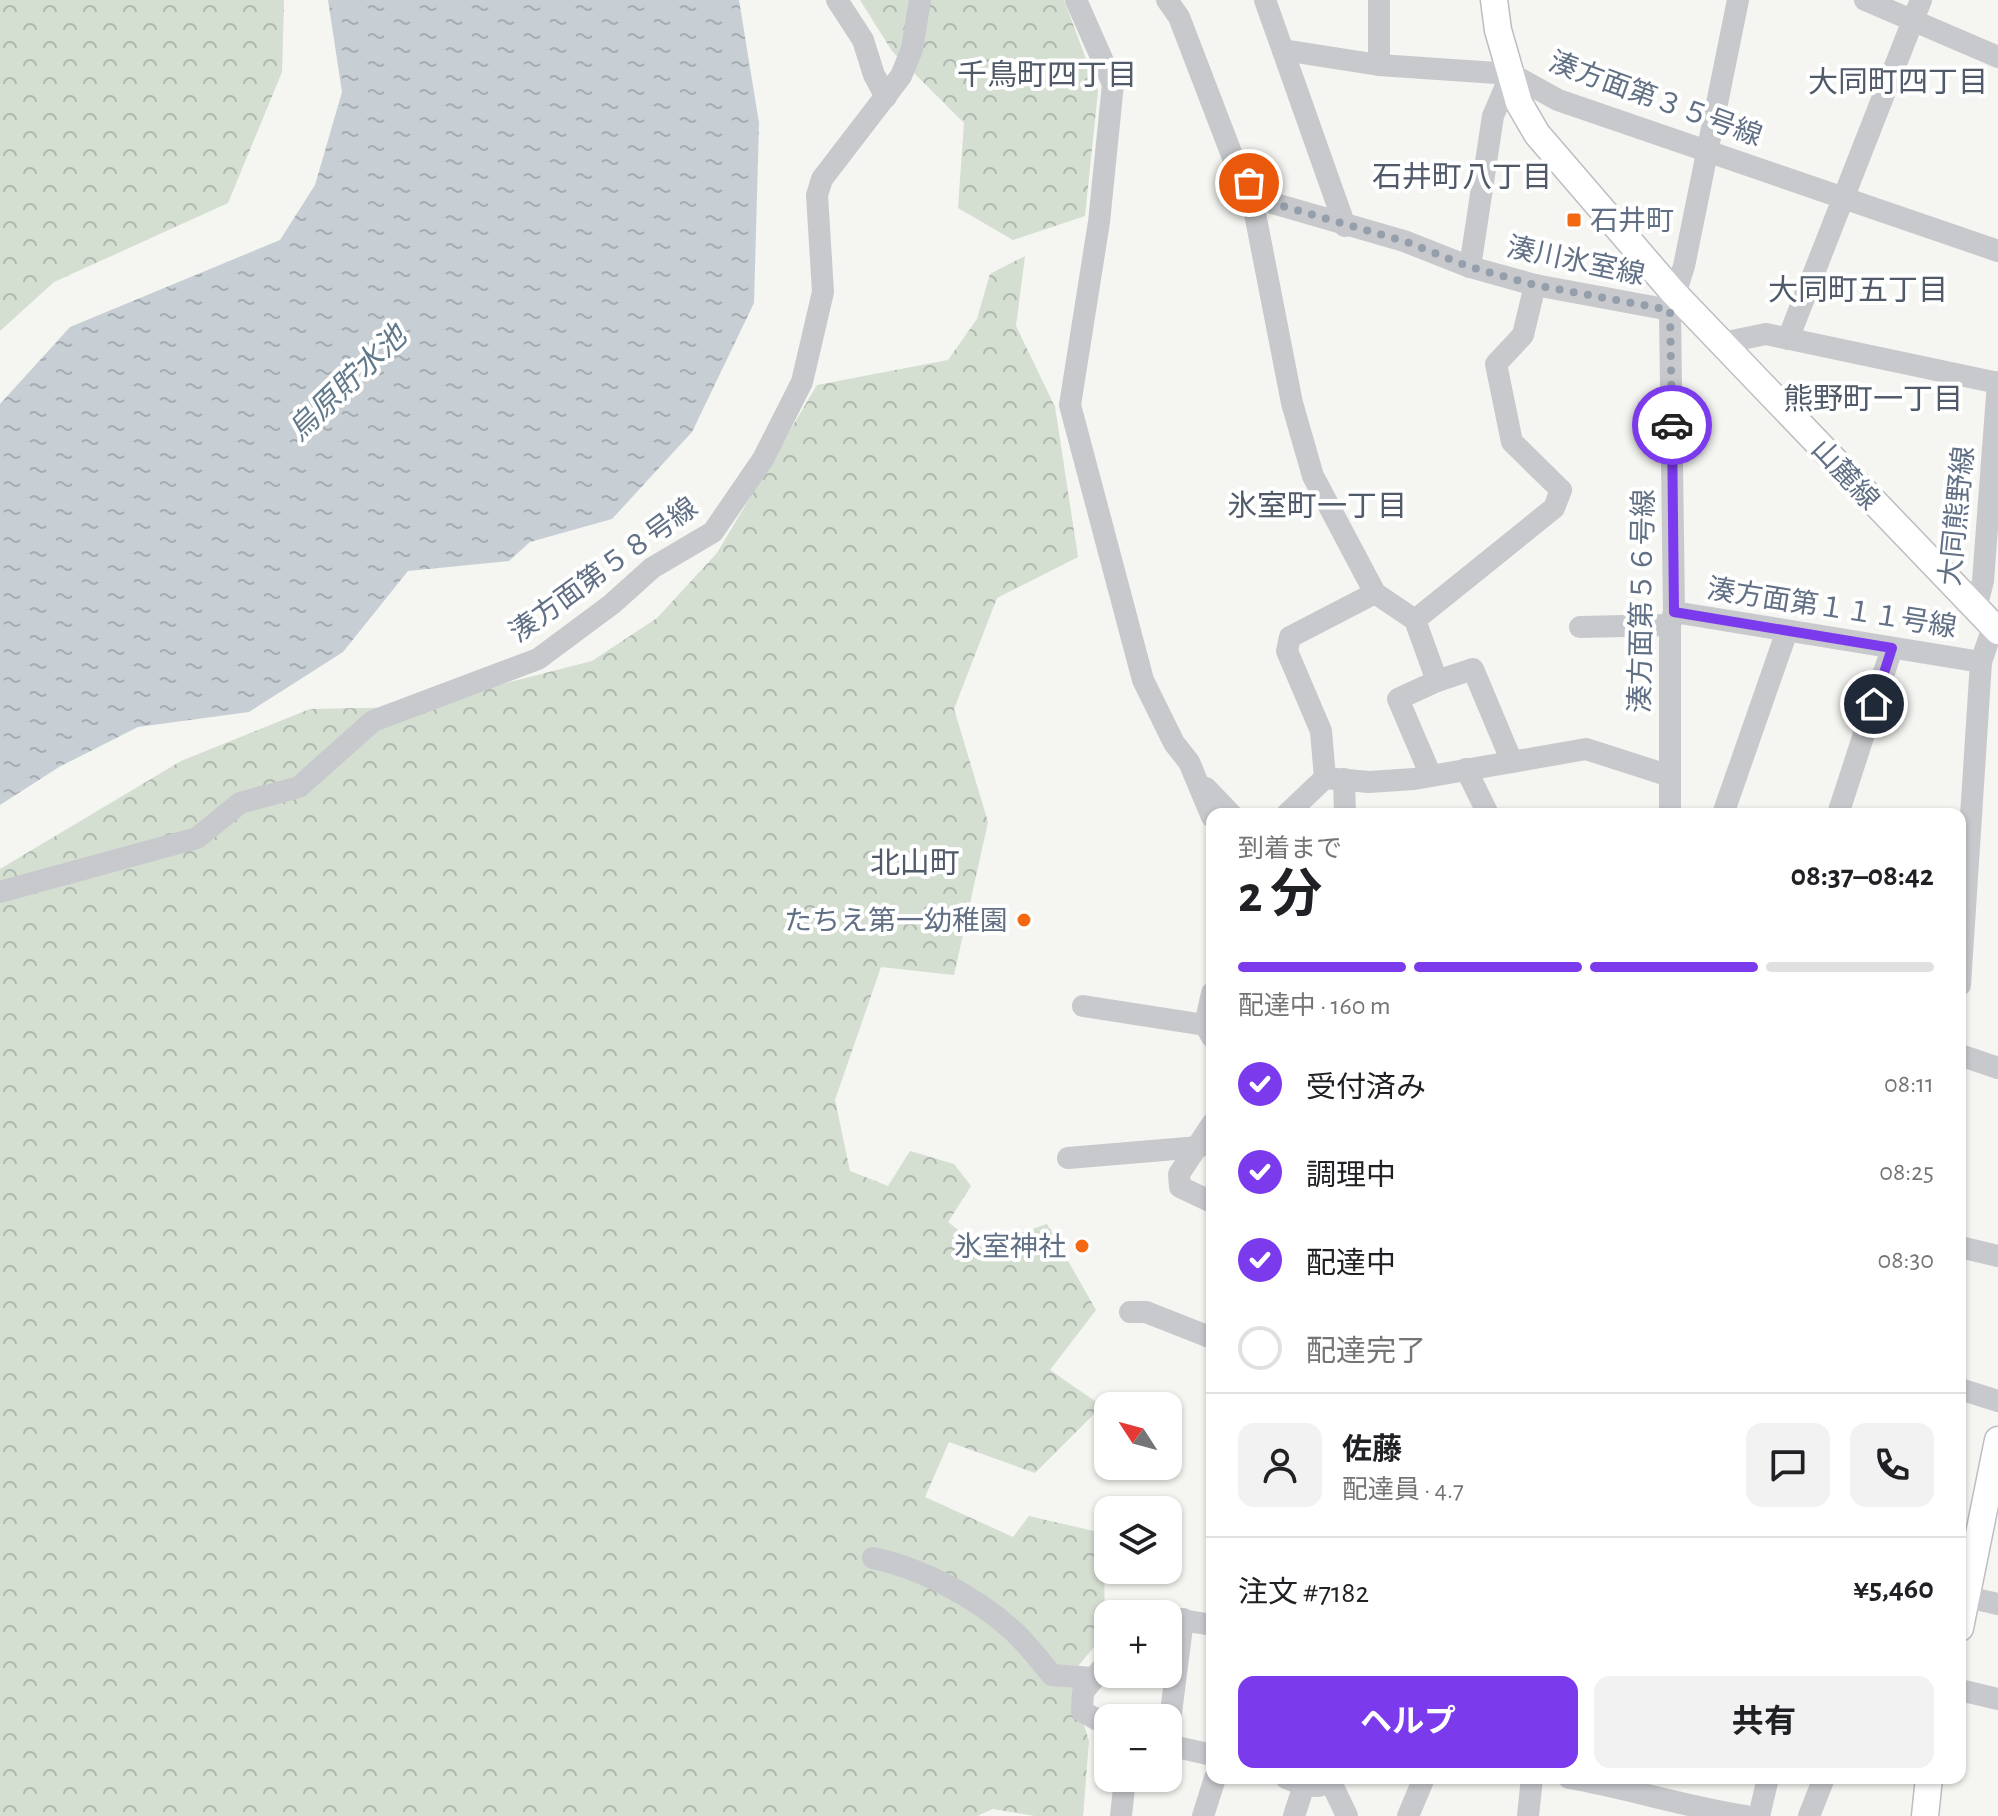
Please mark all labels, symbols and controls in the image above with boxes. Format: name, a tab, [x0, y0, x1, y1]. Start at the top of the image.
street label: 湊方面第３５号線	[1545, 47, 1766, 151]
district label: 千鳥町四丁目	[957, 59, 1137, 91]
district label: 大同町四丁目	[1808, 67, 1988, 98]
pin	[1215, 149, 1283, 217]
icon: bag	[1227, 161, 1271, 205]
district label: 石井町八丁目	[1372, 161, 1552, 193]
place label: 石井町	[1590, 206, 1674, 236]
marker: 石井町	[1565, 211, 1583, 229]
street label: 湊川氷室線	[1504, 232, 1647, 290]
district label: 大同町五丁目	[1768, 275, 1948, 306]
water label: 烏原貯水池	[282, 317, 414, 447]
district label: 熊野町一丁目	[1783, 383, 1963, 415]
courier	[1632, 385, 1712, 465]
icon: car	[1650, 403, 1694, 447]
street label: 山麓線	[1806, 434, 1885, 516]
street label: 大同熊野線	[1935, 445, 1979, 587]
street label: 湊方面第５６号線	[1625, 489, 1659, 713]
district label: 氷室町一丁目	[1227, 490, 1407, 522]
street label: 湊方面第５８号線	[504, 492, 703, 648]
street label: 湊方面第１１１号線	[1705, 573, 1959, 643]
pin	[1840, 670, 1908, 738]
icon: home	[1852, 682, 1896, 726]
text: 到着まで	[1238, 836, 1342, 862]
district label: 北山町	[870, 848, 960, 879]
text: 08:37–08:42	[1790, 861, 1934, 891]
text: 2 分	[1238, 869, 1322, 921]
place label: たちえ第一幼稚園	[784, 906, 1008, 936]
marker: たちえ第一幼稚園	[1015, 911, 1033, 929]
text: 配達中 · 160 m	[1238, 993, 1391, 1019]
icon: check	[1238, 1062, 1282, 1106]
text: 08:11	[1884, 1071, 1934, 1097]
text: 受付済み	[1306, 1073, 1426, 1103]
icon: check	[1238, 1150, 1282, 1194]
text: 08:25	[1879, 1159, 1934, 1185]
text: 調理中	[1306, 1161, 1396, 1191]
place label: 氷室神社	[954, 1232, 1066, 1262]
marker: 氷室神社	[1073, 1237, 1091, 1255]
icon: check	[1238, 1238, 1282, 1282]
text: 08:30	[1878, 1247, 1934, 1273]
text: 配達中	[1306, 1249, 1396, 1279]
text: 配達完了	[1306, 1337, 1426, 1367]
north arrow	[1094, 1392, 1182, 1480]
map controls	[1094, 1392, 1182, 1792]
button: person	[1238, 1423, 1322, 1507]
button: chat	[1746, 1423, 1830, 1507]
button: phone	[1850, 1423, 1934, 1507]
text: 佐藤	[1342, 1435, 1402, 1465]
text: 配達員 · 4.7	[1342, 1477, 1464, 1503]
button: layers	[1094, 1496, 1182, 1584]
text: ¥5,460	[1853, 1574, 1934, 1604]
text: 注文 #7182	[1238, 1578, 1369, 1608]
button: +	[1094, 1600, 1182, 1688]
button: ヘルプ	[1238, 1676, 1578, 1768]
button: 共有	[1594, 1676, 1934, 1768]
button: −	[1094, 1704, 1182, 1792]

